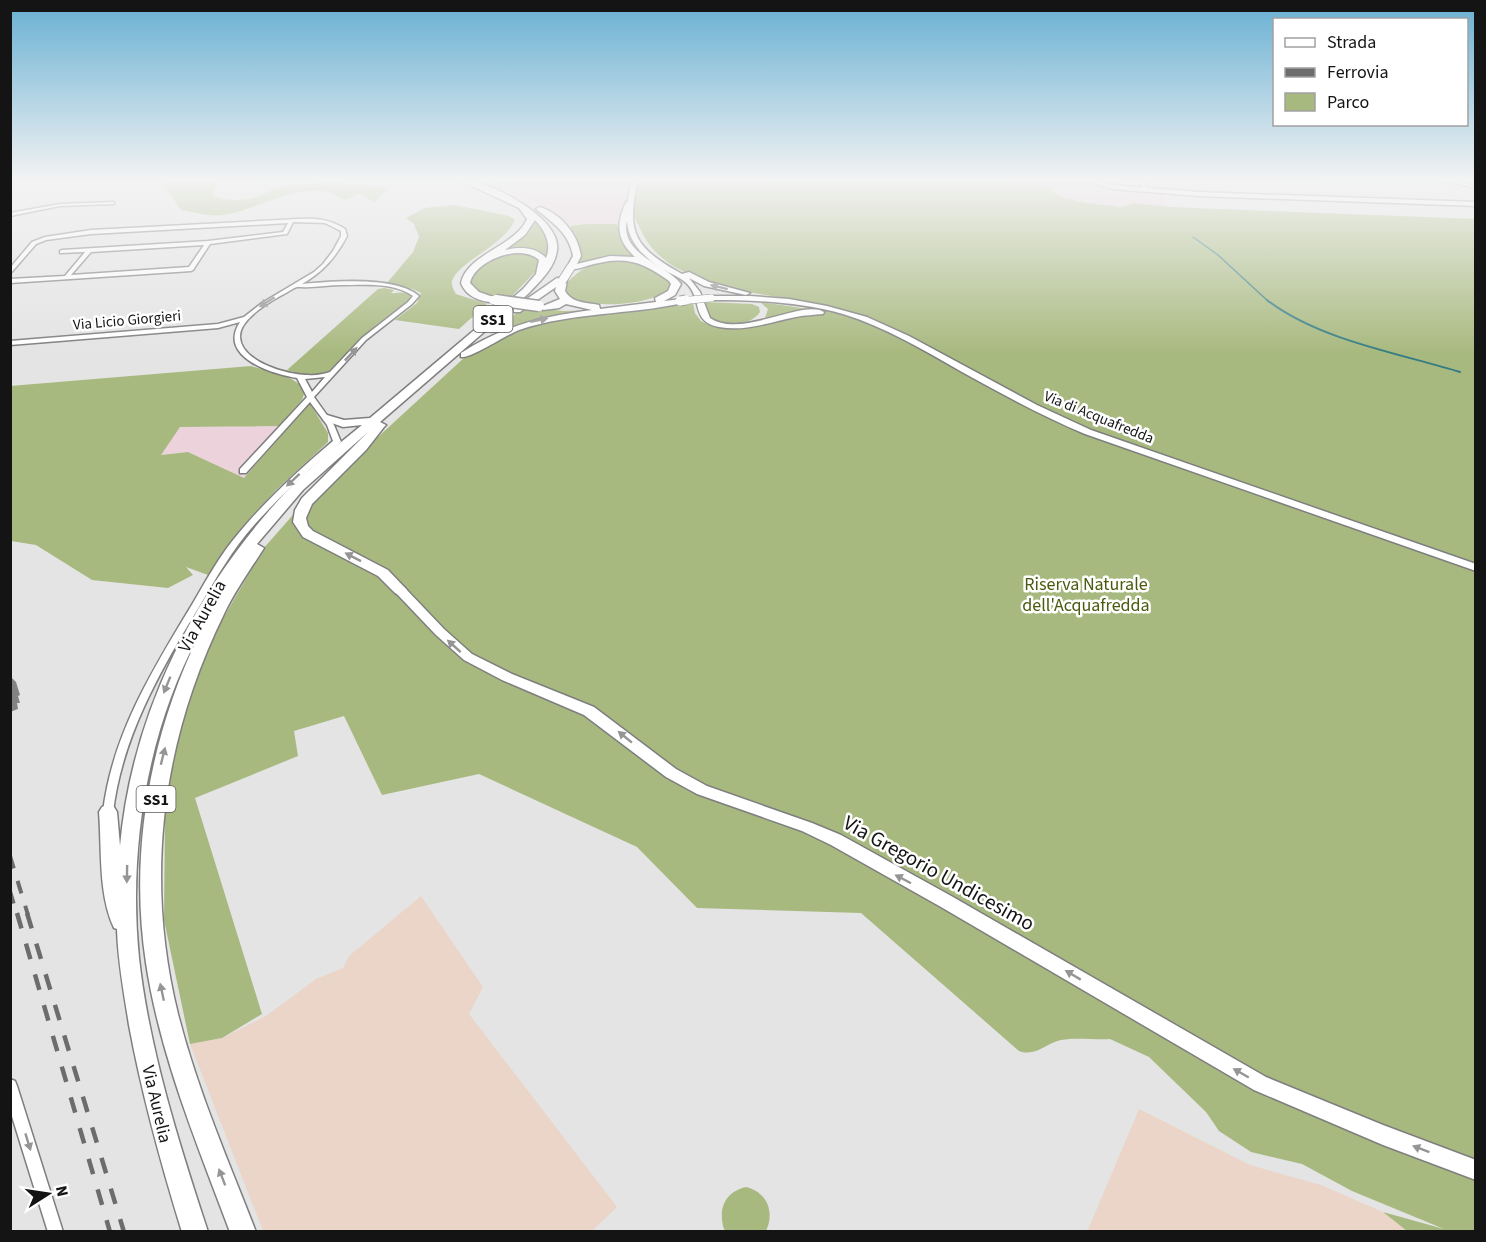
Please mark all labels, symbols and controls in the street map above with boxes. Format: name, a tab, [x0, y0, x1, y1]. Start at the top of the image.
legend	[1273, 18, 1468, 126]
text: Strada	[1327, 30, 1376, 55]
text: Ferrovia	[1327, 60, 1388, 85]
text: Parco	[1327, 90, 1369, 115]
one-way arrow	[710, 281, 728, 291]
one-way arrow	[259, 296, 275, 307]
street label: Via Licio Giorgieri	[72, 305, 182, 336]
road number: SS1	[474, 306, 512, 332]
one-way arrow	[530, 315, 548, 325]
one-way arrow	[344, 346, 358, 361]
street label: Via di Acquafredda	[1041, 386, 1157, 449]
one-way arrow	[286, 473, 301, 486]
one-way arrow	[344, 552, 361, 562]
park label: Riserva Naturale dell'Acquafredda	[1022, 572, 1150, 618]
street label: Via Aurelia	[172, 576, 232, 657]
one-way arrow	[447, 640, 462, 653]
one-way arrow	[162, 676, 172, 694]
one-way arrow	[617, 731, 633, 744]
one-way arrow	[158, 747, 168, 765]
road number: SS1	[136, 786, 176, 812]
street label: Via Gregorio Undicesimo	[838, 808, 1040, 938]
one-way arrow	[122, 865, 132, 884]
one-way arrow	[895, 874, 912, 883]
one-way arrow	[1065, 970, 1081, 981]
one-way arrow	[157, 982, 166, 1001]
street label: Via Aurelia	[135, 1063, 178, 1145]
one-way arrow	[1232, 1068, 1249, 1078]
one-way arrow	[23, 1133, 33, 1151]
one-way arrow	[1412, 1144, 1430, 1153]
north arrow	[18, 1164, 78, 1224]
one-way arrow	[217, 1168, 226, 1186]
text: N	[50, 1184, 74, 1199]

